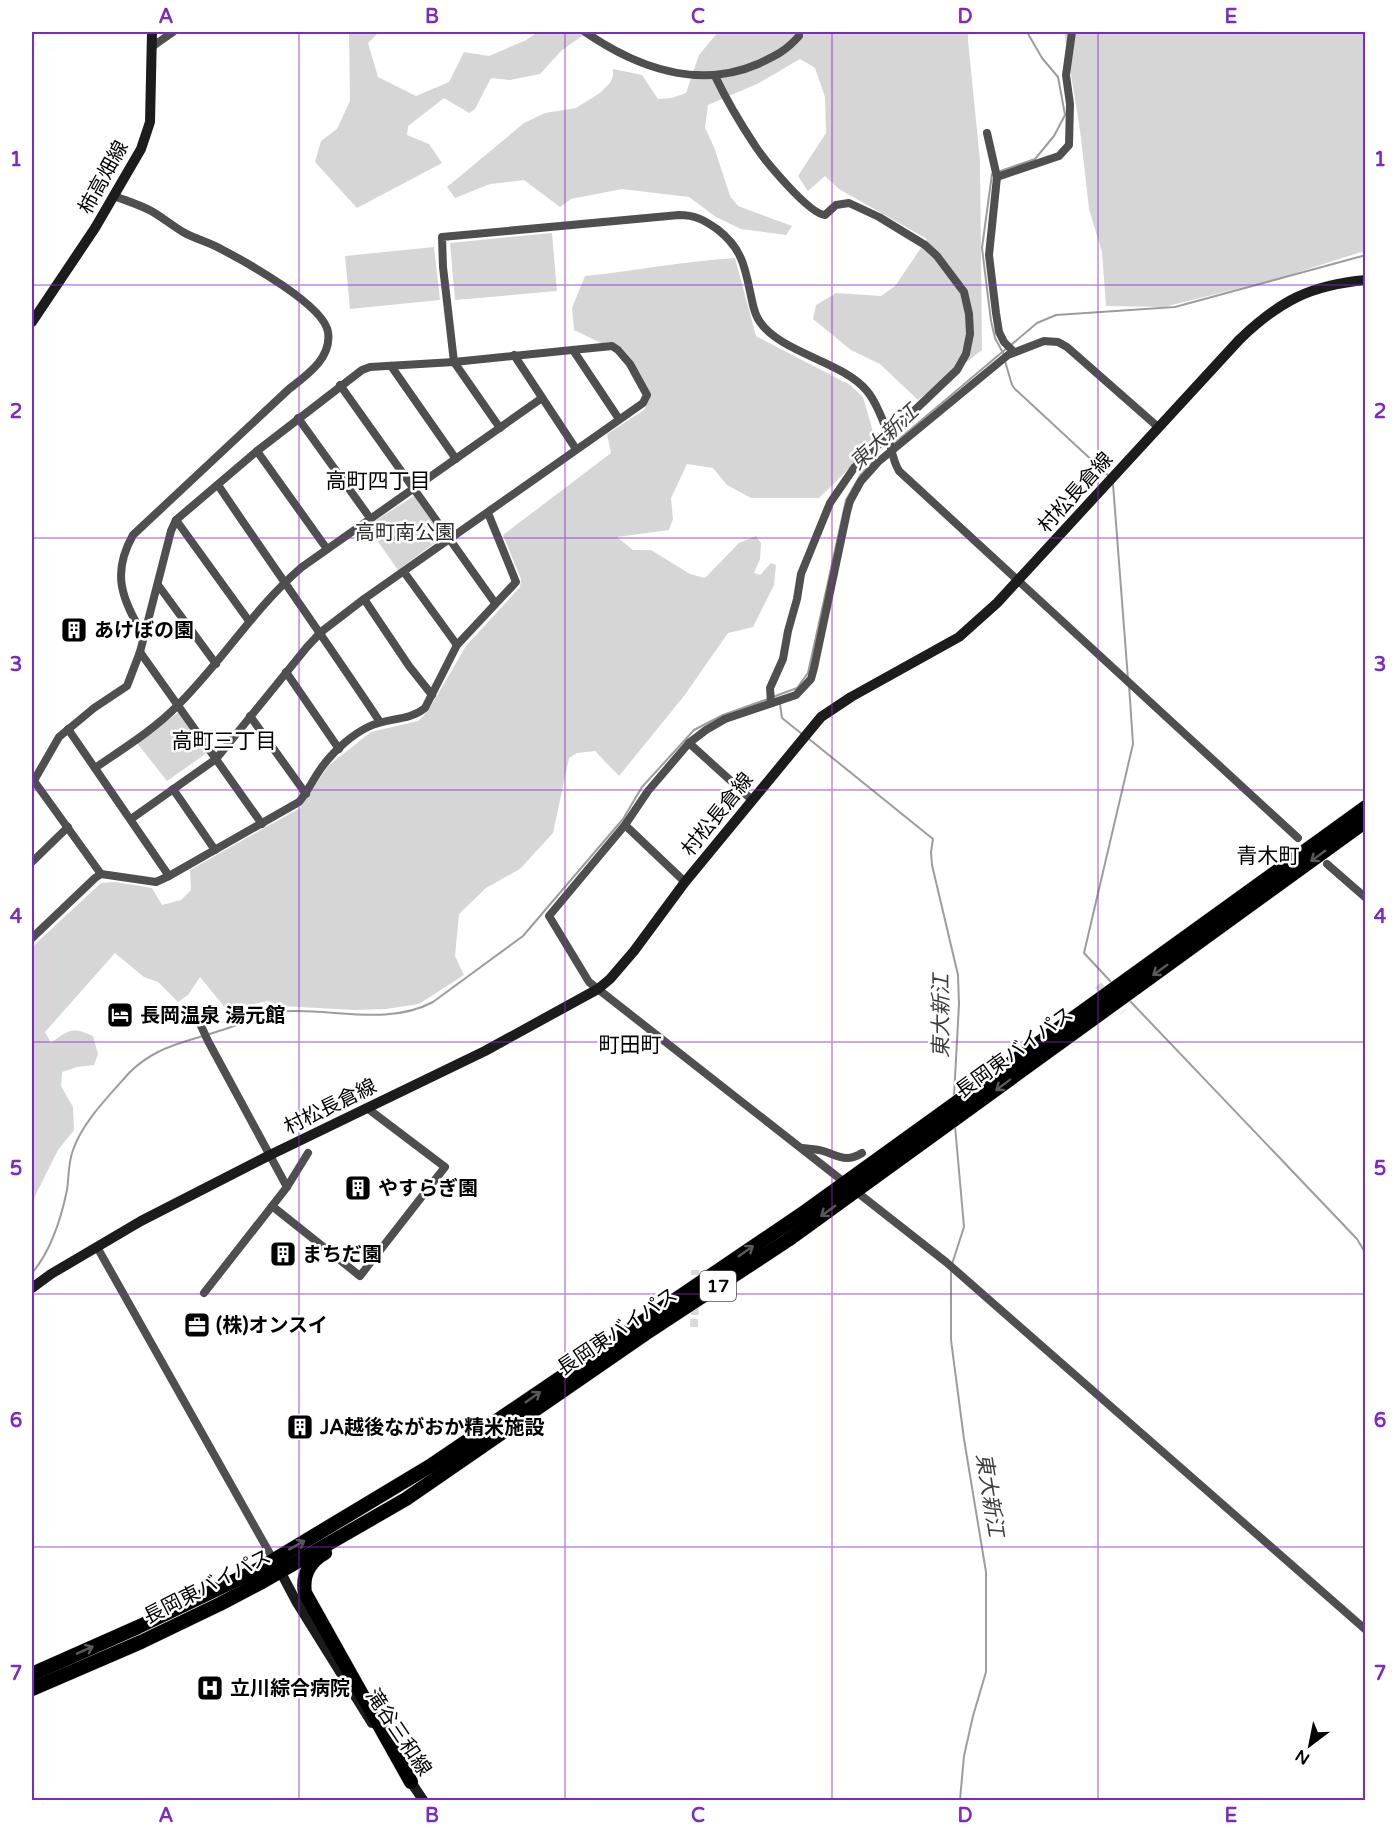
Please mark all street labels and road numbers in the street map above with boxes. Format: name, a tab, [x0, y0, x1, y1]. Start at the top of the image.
street label: 柿高畑線	[74, 137, 134, 218]
street label: 村松長倉線	[1033, 447, 1118, 538]
street label: 村松長倉線	[677, 768, 759, 861]
street label: 長岡東バイパス	[951, 1002, 1078, 1104]
street label: 村松長倉線	[280, 1074, 381, 1140]
road number: 17	[700, 1271, 736, 1301]
street label: 長岡東バイパス	[553, 1283, 682, 1381]
street label: 長岡東バイパス	[140, 1545, 275, 1629]
street label: 滝谷三和線	[360, 1684, 436, 1781]

